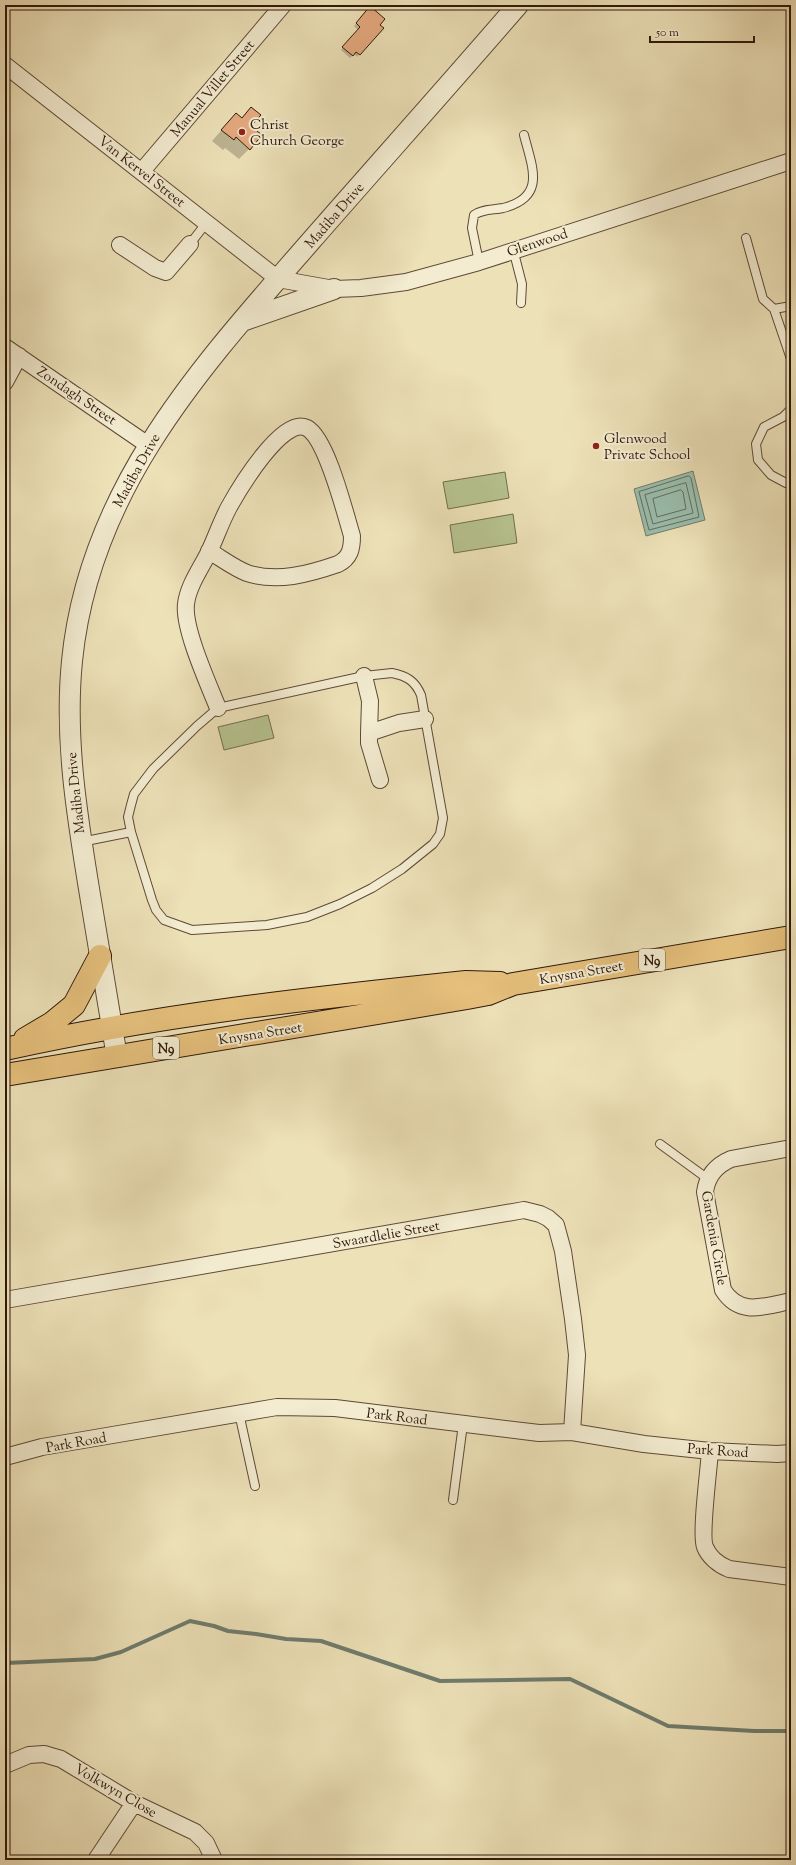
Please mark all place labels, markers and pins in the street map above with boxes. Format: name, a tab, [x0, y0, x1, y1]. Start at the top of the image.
place label: Christ Church George	[250, 116, 344, 152]
marker: Christ Church George	[237, 127, 247, 137]
place label: Glenwood Private School	[604, 430, 691, 466]
marker: Glenwood Private School	[591, 441, 601, 451]

